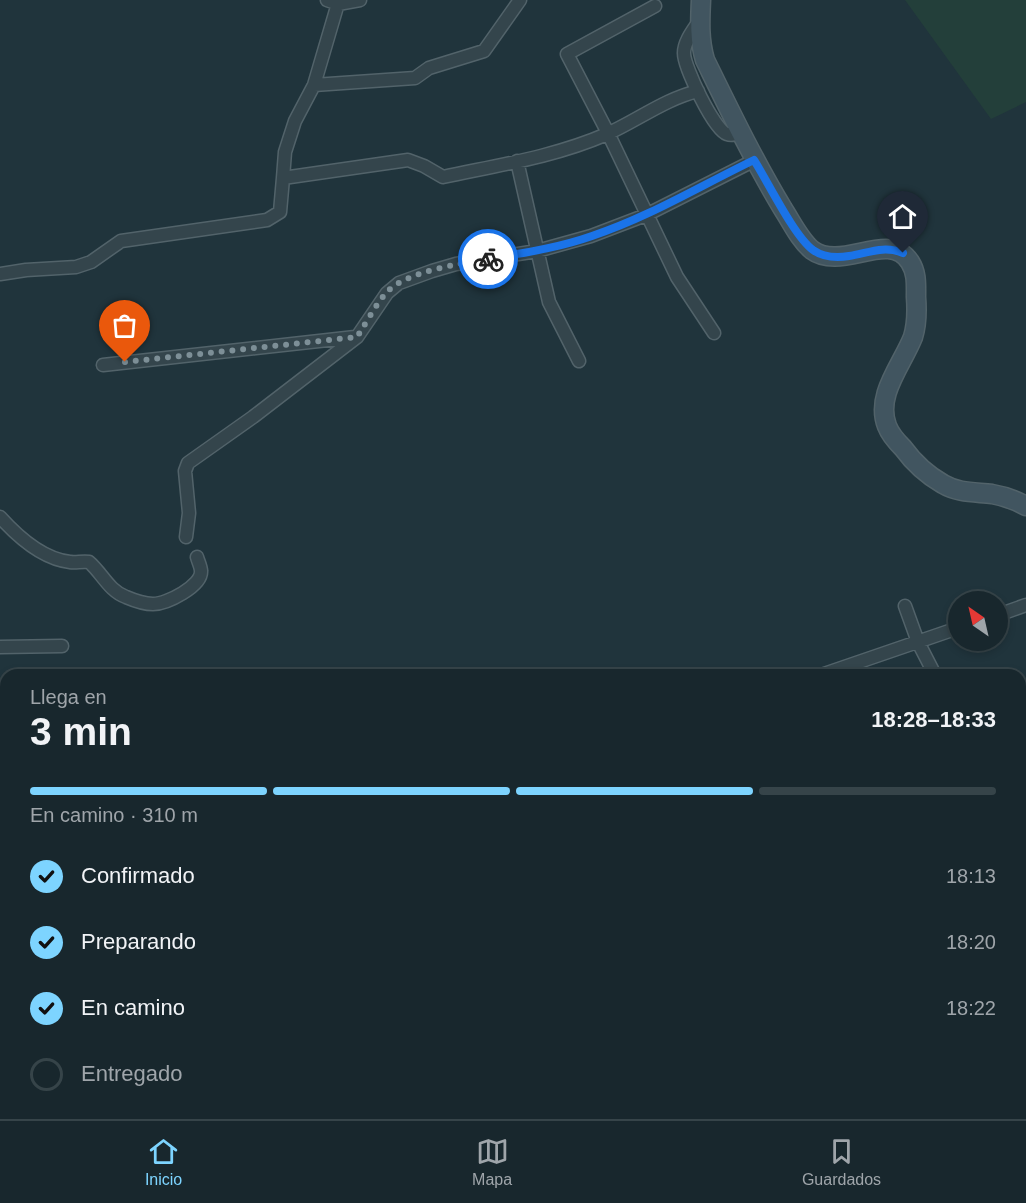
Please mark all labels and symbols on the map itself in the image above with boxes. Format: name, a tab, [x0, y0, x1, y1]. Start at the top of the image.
pin	[877, 191, 928, 253]
courier	[458, 229, 518, 289]
pin	[99, 300, 150, 362]
north arrow	[948, 591, 1008, 651]

